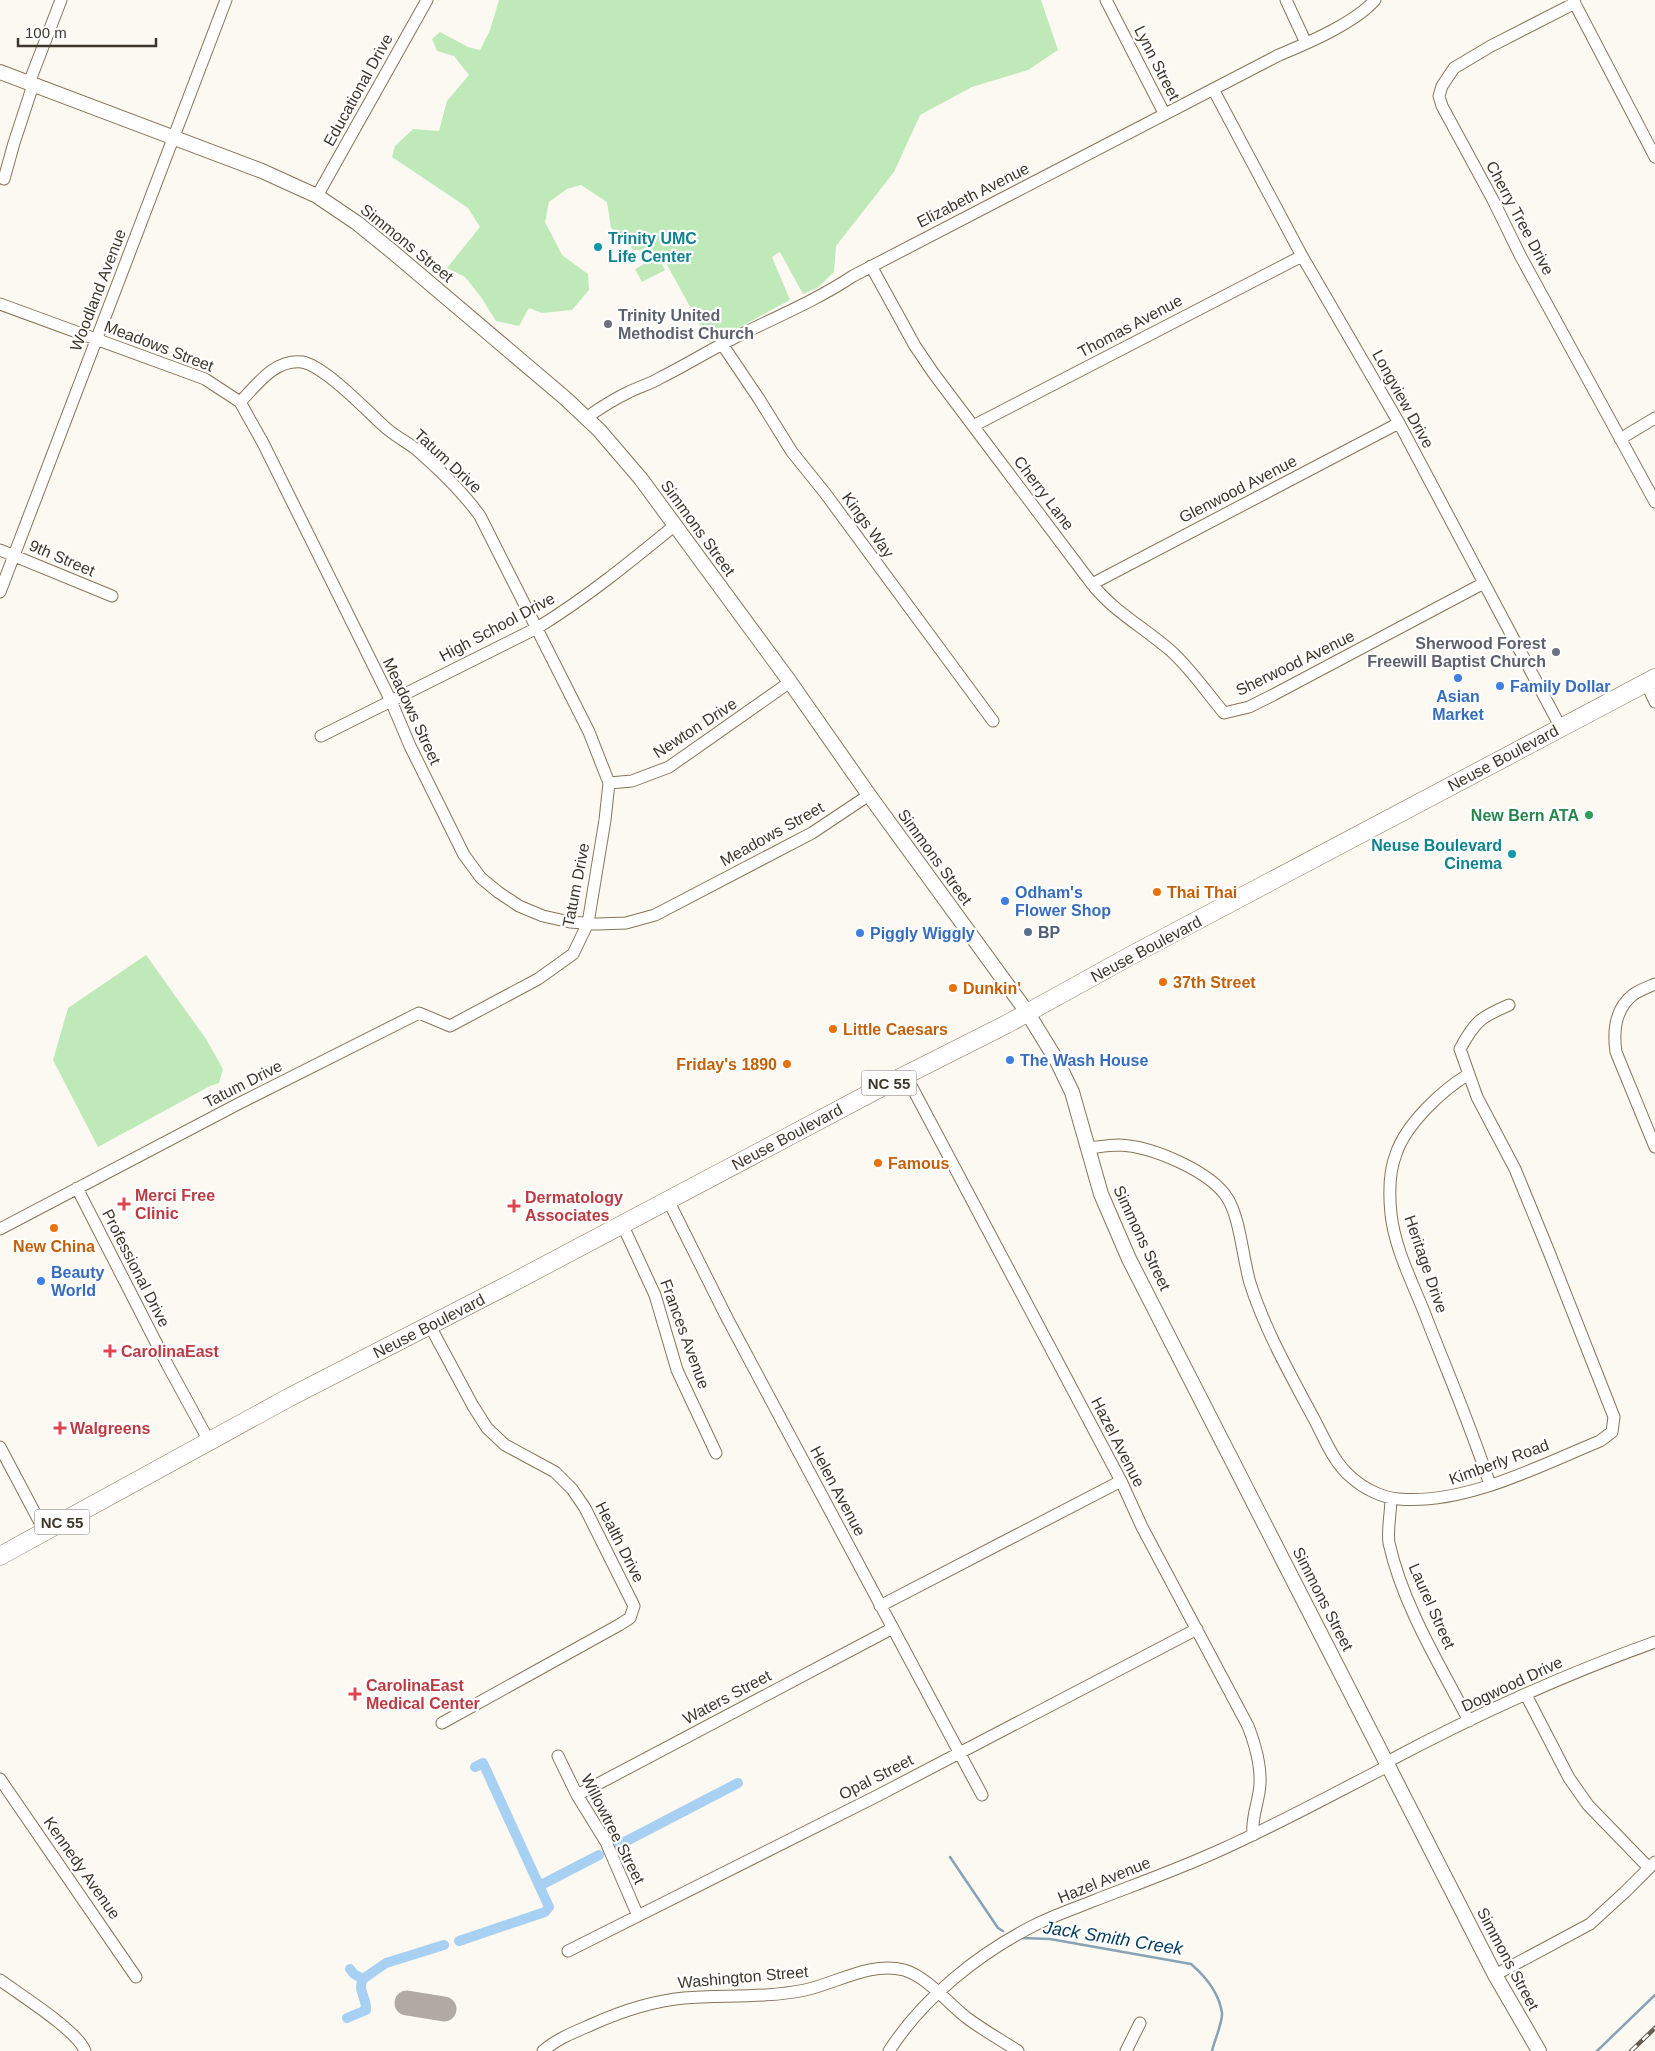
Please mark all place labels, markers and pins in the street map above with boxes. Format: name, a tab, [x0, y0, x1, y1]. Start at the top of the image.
place label: Trinity UMC Life Center	[608, 230, 697, 265]
marker: Trinity UMC Life Center	[592, 241, 604, 253]
place label: Trinity United Methodist Church	[618, 307, 754, 342]
marker: Trinity United Methodist Church	[602, 318, 614, 330]
place label: Sherwood Forest Freewill Baptist Church	[1367, 635, 1547, 670]
marker: Sherwood Forest Freewill Baptist Church	[1550, 646, 1562, 658]
marker: Asian Market	[1452, 672, 1464, 684]
place label: Family Dollar	[1510, 678, 1610, 695]
marker: Family Dollar	[1494, 680, 1506, 692]
place label: Asian Market	[1432, 688, 1484, 723]
place label: New Bern ATA	[1471, 807, 1579, 824]
marker: New Bern ATA	[1583, 809, 1595, 821]
place label: Neuse Boulevard Cinema	[1371, 837, 1502, 872]
marker: Neuse Boulevard Cinema	[1506, 848, 1518, 860]
place label: Odham's Flower Shop	[1015, 884, 1111, 919]
place label: Thai Thai	[1167, 884, 1237, 901]
marker: Thai Thai	[1151, 886, 1163, 898]
marker: Odham's Flower Shop	[999, 895, 1011, 907]
place label: BP	[1038, 924, 1061, 941]
place label: Piggly Wiggly	[870, 925, 975, 942]
marker: BP	[1022, 926, 1034, 938]
marker: Piggly Wiggly	[854, 927, 866, 939]
place label: 37th Street	[1173, 974, 1256, 991]
marker: 37th Street	[1157, 976, 1169, 988]
place label: Dunkin'	[963, 980, 1021, 997]
marker: Dunkin'	[947, 982, 959, 994]
place label: Little Caesars	[843, 1021, 948, 1038]
marker: Little Caesars	[827, 1023, 839, 1035]
place label: The Wash House	[1020, 1052, 1148, 1069]
marker: The Wash House	[1004, 1054, 1016, 1066]
place label: Friday's 1890	[676, 1056, 777, 1073]
marker: Friday's 1890	[781, 1058, 793, 1070]
place label: Famous	[888, 1155, 949, 1172]
marker: Famous	[872, 1157, 884, 1169]
place label: Merci Free Clinic	[135, 1187, 215, 1222]
place label: Dermatology Associates	[525, 1189, 623, 1224]
marker: Merci Free Clinic	[117, 1197, 131, 1211]
marker: Dermatology Associates	[507, 1199, 521, 1213]
marker: New China	[48, 1222, 60, 1234]
place label: New China	[13, 1238, 95, 1255]
place label: Beauty World	[51, 1264, 104, 1299]
marker: Beauty World	[35, 1275, 47, 1287]
place label: CarolinaEast	[121, 1343, 219, 1360]
marker: CarolinaEast	[103, 1344, 117, 1358]
place label: Walgreens	[70, 1420, 150, 1437]
marker: Walgreens	[54, 1422, 66, 1434]
place label: CarolinaEast Medical Center	[366, 1677, 480, 1712]
marker: CarolinaEast Medical Center	[348, 1687, 362, 1701]

